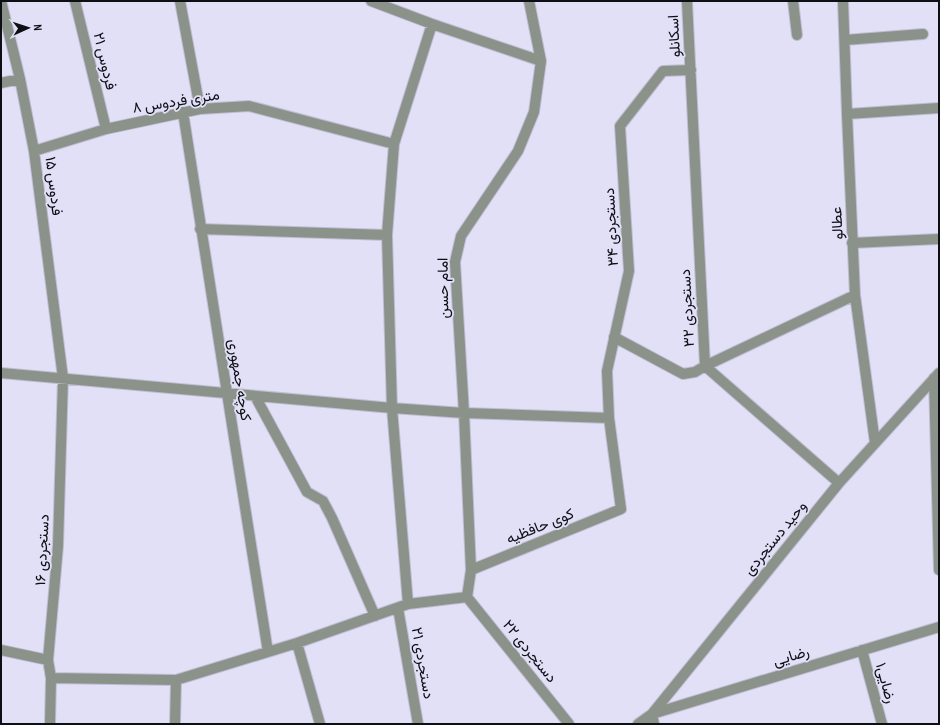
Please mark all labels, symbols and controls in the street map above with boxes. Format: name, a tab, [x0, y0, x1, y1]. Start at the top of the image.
north arrow	[8, 8, 48, 48]
street label: اسکانلو	[663, 14, 684, 58]
text: N	[31, 24, 45, 31]
street label: فردوس ۲۱	[89, 30, 121, 92]
street label: ۸ متری فردوس	[131, 84, 221, 118]
street label: فردوس ۱۵	[40, 155, 68, 217]
street label: دستجردی ۳۴	[599, 187, 623, 267]
street label: عطالو	[826, 206, 847, 240]
street label: امام حسن	[432, 257, 454, 319]
street label: دستجردی ۳۲	[675, 269, 699, 347]
street label: کوچه جمهوری	[224, 338, 256, 423]
street label: وحید دستجردی	[739, 497, 811, 579]
street label: کوی حافظیه	[503, 503, 577, 549]
street label: دستجردی ۱۶	[30, 514, 54, 586]
street label: دستجردی ۲۲	[498, 615, 562, 687]
street label: دستجردی ۲۱	[407, 626, 439, 700]
street label: رضایی	[770, 641, 812, 671]
street label: رضایی۱	[871, 660, 901, 706]

